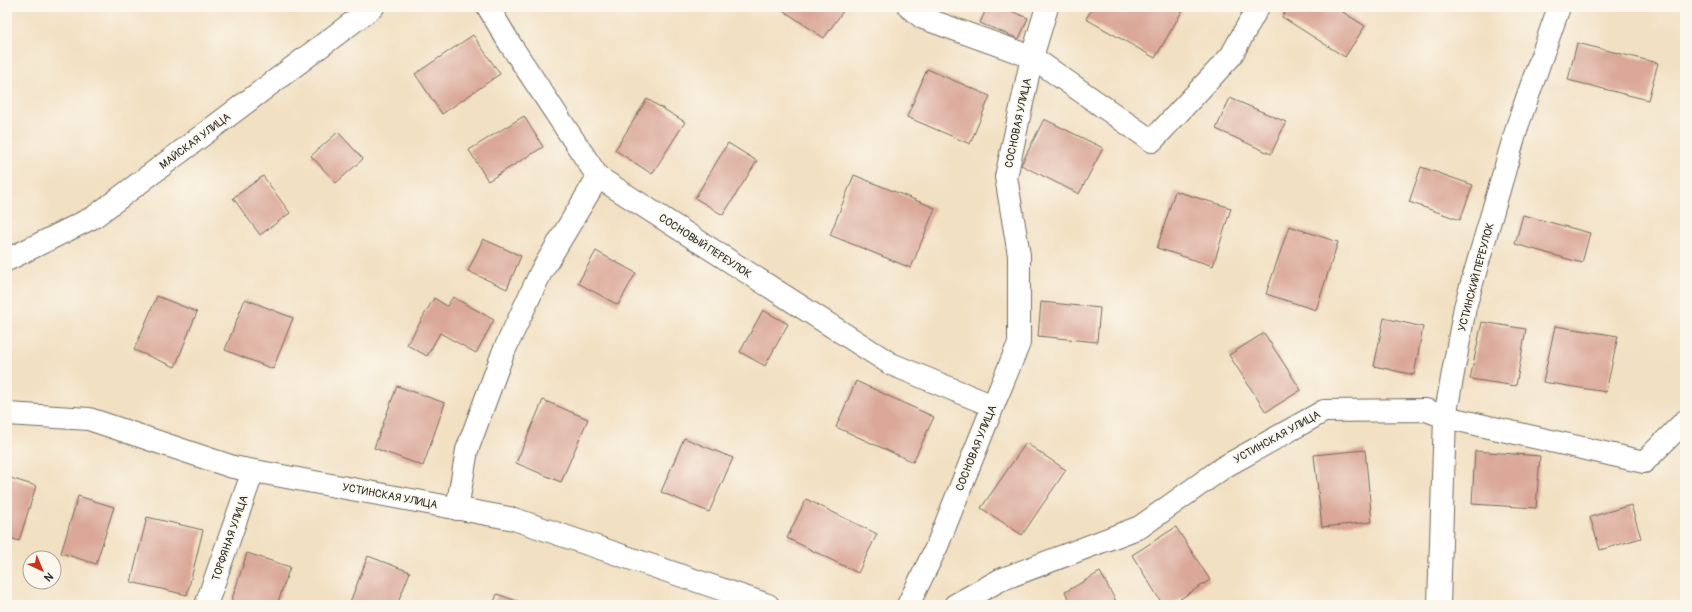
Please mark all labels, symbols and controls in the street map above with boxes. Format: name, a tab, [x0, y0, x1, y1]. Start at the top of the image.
street label: СОСНОВАЯ УЛИЦА	[1002, 77, 1034, 169]
street label: МАЙСКАЯ УЛИЦА	[157, 110, 233, 172]
street label: СОСНОВЫЙ ПЕРЕУЛОК	[656, 211, 754, 281]
street label: УСТИНСКИЙ ПЕРЕУЛОК	[1455, 221, 1497, 333]
street label: СОСНОВАЯ УЛИЦА	[953, 403, 999, 493]
street label: УСТИНСКАЯ УЛИЦА	[1232, 408, 1322, 466]
street label: УСТИНСКАЯ УЛИЦА	[341, 480, 439, 512]
street label: ТОРФЯНАЯ УЛИЦА	[209, 493, 251, 583]
north arrow	[22, 550, 62, 590]
text: N	[41, 570, 56, 584]

